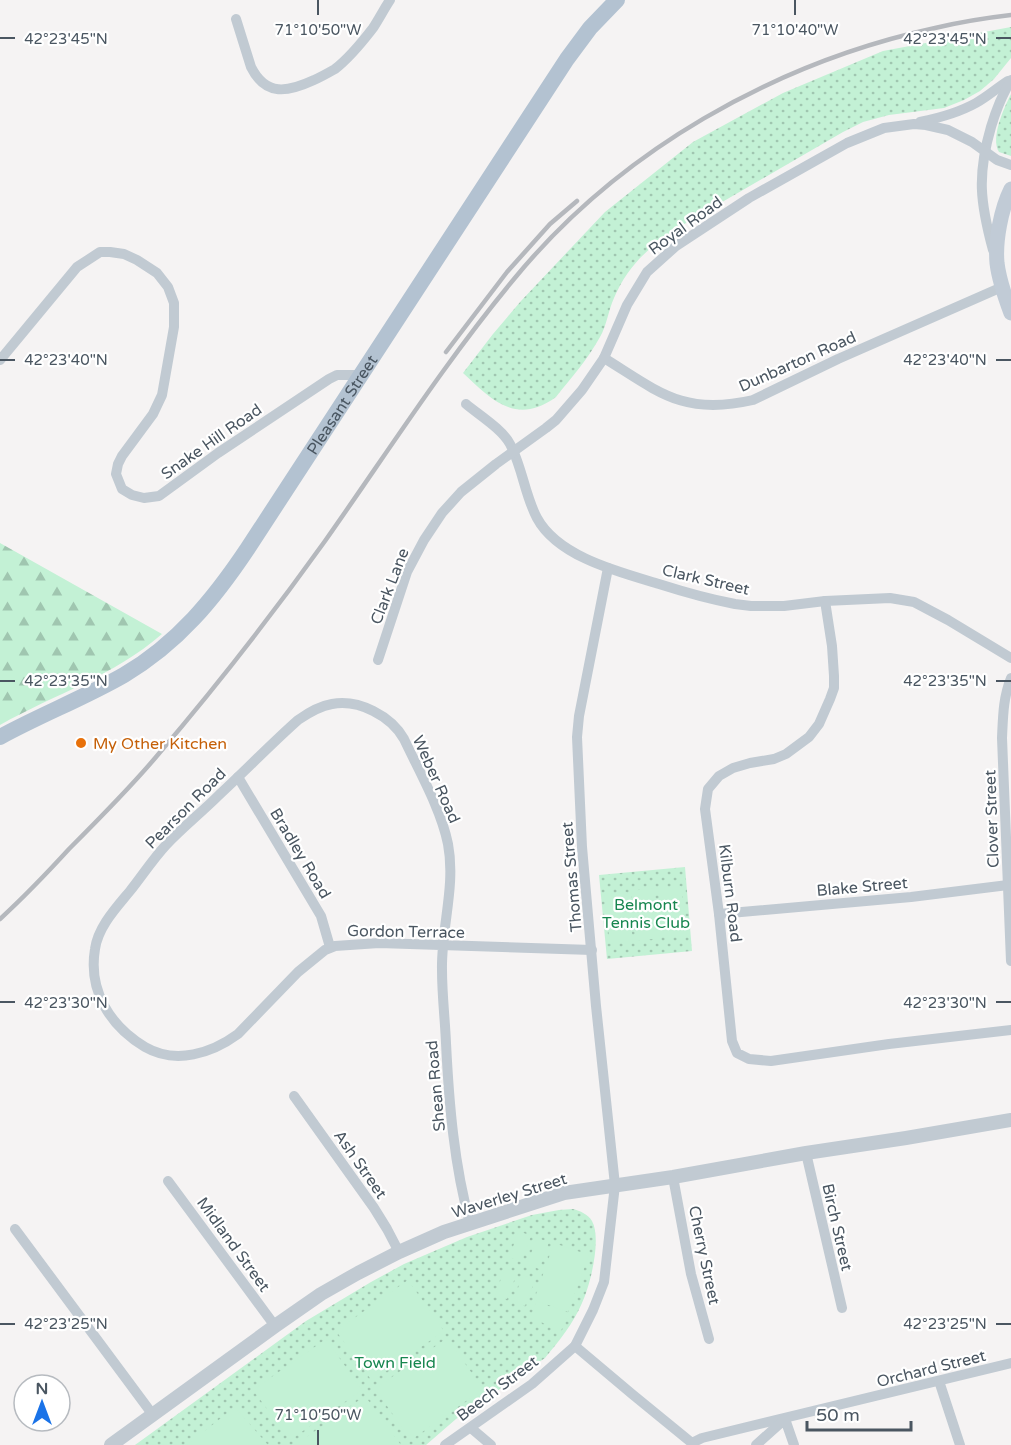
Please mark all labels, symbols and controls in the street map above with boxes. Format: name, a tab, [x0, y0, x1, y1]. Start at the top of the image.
text: 71°10'50"W	[275, 21, 361, 39]
text: 71°10'40"W	[752, 21, 838, 39]
text: 42°23'45"N	[24, 30, 108, 48]
text: 42°23'45"N	[903, 30, 987, 48]
street label: Royal Road	[645, 192, 727, 259]
street label: Dunbarton Road	[736, 327, 859, 397]
text: 42°23'40"N	[24, 351, 108, 369]
street label: Pleasant Street	[303, 351, 382, 459]
text: 42°23'40"N	[903, 351, 987, 369]
street label: Snake Hill Road	[157, 400, 266, 484]
street label: Clark Lane	[366, 545, 414, 627]
street label: Clark Street	[660, 560, 751, 600]
text: 42°23'35"N	[24, 672, 108, 690]
text: 42°23'35"N	[903, 672, 987, 690]
street label: Weber Road	[408, 732, 464, 826]
place label: My Other Kitchen	[93, 734, 227, 754]
marker: My Other Kitchen	[74, 736, 88, 750]
street label: Pearson Road	[141, 764, 230, 853]
street label: Clover Street	[980, 770, 1004, 868]
street label: Bradley Road	[265, 805, 335, 902]
street label: Thomas Street	[557, 821, 587, 933]
street label: Kilburn Road	[714, 843, 746, 943]
street label: Blake Street	[816, 873, 909, 901]
park label: Belmont Tennis Club	[602, 895, 690, 933]
street label: Gordon Terrace	[347, 921, 465, 943]
text: 42°23'30"N	[24, 994, 108, 1012]
text: 42°23'30"N	[903, 994, 987, 1012]
street label: Shean Road	[422, 1039, 450, 1132]
street label: Ash Street	[329, 1126, 391, 1203]
street label: Waverley Street	[449, 1169, 569, 1223]
street label: Birch Street	[817, 1182, 857, 1273]
street label: Midland Street	[192, 1193, 274, 1296]
street label: Cherry Street	[684, 1204, 724, 1307]
text: 42°23'25"N	[24, 1315, 108, 1333]
text: 42°23'25"N	[903, 1315, 987, 1333]
street label: Orchard Street	[875, 1346, 988, 1392]
street label: Beech Street	[453, 1352, 542, 1426]
park label: Town Field	[354, 1353, 436, 1373]
north arrow	[12, 1373, 72, 1433]
text: N	[36, 1379, 48, 1399]
scale bar	[807, 1394, 910, 1432]
text: 50 m	[816, 1404, 860, 1426]
text: 71°10'50"W	[275, 1406, 361, 1424]

